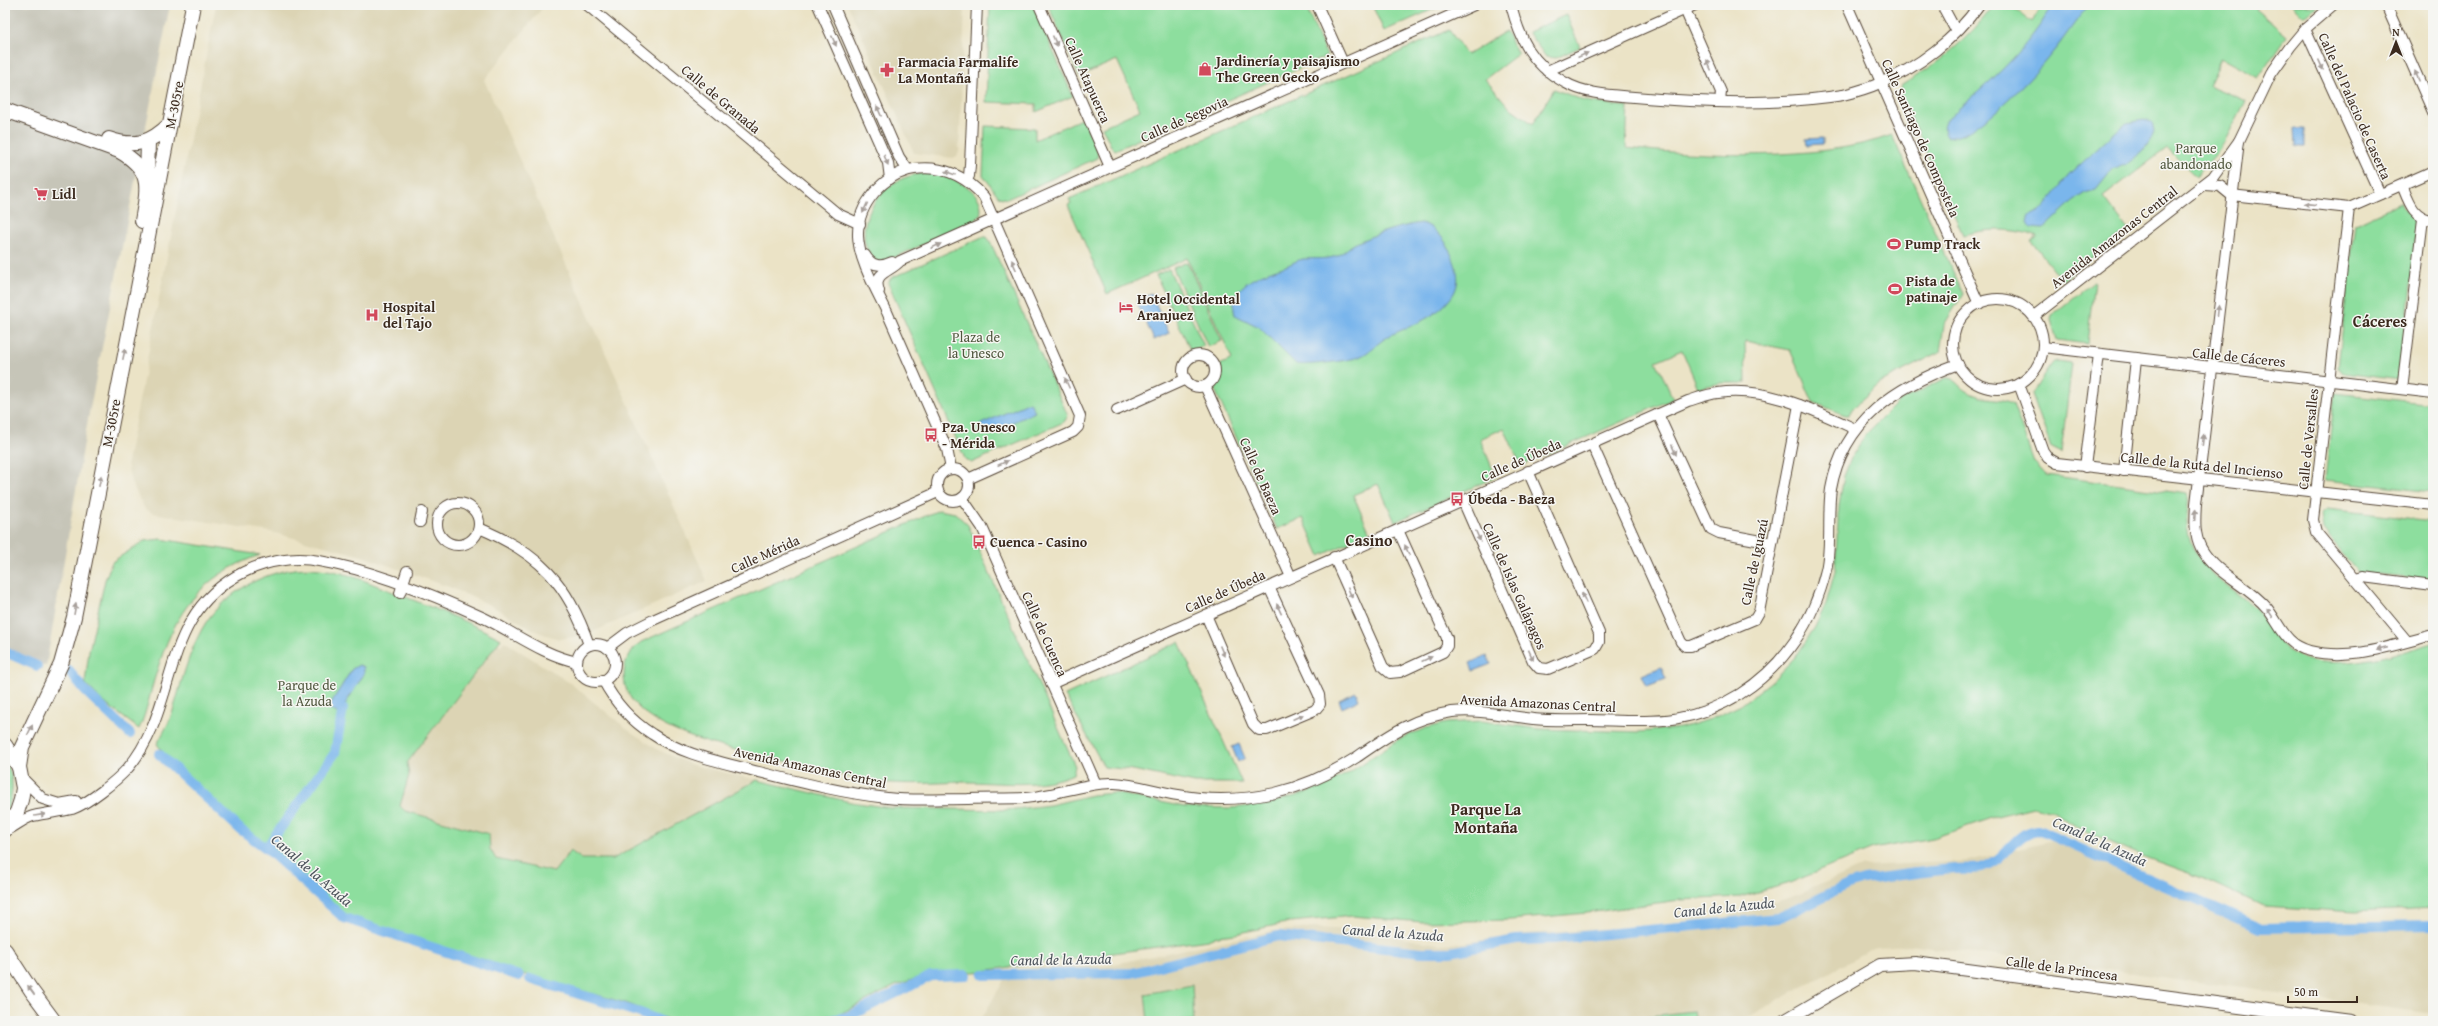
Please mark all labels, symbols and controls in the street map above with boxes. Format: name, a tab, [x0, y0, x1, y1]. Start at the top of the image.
north arrow	[2376, 22, 2416, 62]
text: N	[2392, 24, 2400, 40]
street label: Calle del Palacio de Caserta	[2314, 29, 2397, 183]
street label: Calle Atapuerca	[1060, 34, 1116, 126]
one-way arrow	[831, 35, 837, 47]
one-way arrow	[1052, 35, 1058, 46]
place label: Jardinería y paisajismo The Green Gecko	[1214, 51, 1360, 87]
place label: Farmacia Farmalife La Montaña	[898, 52, 1019, 88]
one-way arrow	[1577, 52, 1589, 58]
street label: Calle Santiago de Compostela	[1877, 56, 1965, 221]
one-way arrow	[1706, 58, 1712, 70]
one-way arrow	[2318, 59, 2324, 71]
street label: Calle de Granada	[677, 60, 765, 138]
shop icon: Jardinería y paisajismo The Green Gecko	[1197, 61, 1213, 77]
pharmacy icon: Farmacia Farmalife La Montaña	[879, 62, 895, 78]
one-way arrow	[2414, 71, 2420, 82]
street label: M-305re	[160, 79, 189, 131]
street label: Calle de Segovia	[1137, 91, 1231, 147]
one-way arrow	[876, 105, 882, 116]
park label: Parque abandonado	[2160, 138, 2232, 174]
one-way arrow	[883, 154, 889, 165]
one-way arrow	[943, 169, 955, 175]
street label: Avenida Amazonas Central	[2046, 181, 2182, 293]
place label: Lidl	[52, 184, 77, 204]
supermarket icon: Lidl	[33, 186, 49, 202]
one-way arrow	[2304, 201, 2316, 207]
one-way arrow	[862, 202, 868, 213]
place label: Pump Track	[1905, 234, 1981, 254]
sports icon: Pump Track	[1886, 236, 1902, 252]
one-way arrow	[930, 242, 942, 248]
one-way arrow	[1011, 259, 1017, 270]
place label: Pista de patinaje	[1906, 271, 1957, 307]
sports icon: Pista de patinaje	[1887, 281, 1903, 297]
place label: Hotel Occidental Aranjuez	[1137, 289, 1240, 325]
place label: Hospital del Tajo	[383, 297, 436, 333]
hotel icon: Hotel Occidental Aranjuez	[1118, 299, 1134, 315]
one-way arrow	[2215, 305, 2221, 317]
hospital icon: Hospital del Tajo	[364, 307, 380, 323]
district label: Cáceres	[2353, 309, 2407, 333]
park label: Plaza de la Unesco	[948, 327, 1004, 363]
street label: Calle de Cáceres	[2191, 342, 2287, 372]
one-way arrow	[122, 348, 128, 360]
one-way arrow	[1064, 378, 1070, 389]
street label: Calle de Versalles	[2293, 387, 2323, 491]
street label: M-305re	[97, 397, 126, 449]
place label: Pza. Unesco - Mérida	[942, 417, 1016, 453]
bus stop icon: Pza. Unesco - Mérida	[923, 427, 939, 443]
street label: Calle de Úbeda	[1478, 433, 1565, 487]
street label: Calle de Baeza	[1235, 434, 1287, 518]
one-way arrow	[2200, 434, 2206, 446]
one-way arrow	[1671, 444, 1677, 455]
street label: Calle de la Ruta del Incienso	[2120, 447, 2284, 483]
one-way arrow	[998, 460, 1009, 466]
one-way arrow	[97, 475, 103, 487]
place label: Úbeda - Baeza	[1468, 489, 1556, 509]
bus stop icon: Úbeda - Baeza	[1449, 491, 1465, 507]
one-way arrow	[2191, 509, 2198, 521]
street label: Calle de Iguazú	[1735, 516, 1773, 607]
street label: Calle de Islas Galápagos	[1478, 519, 1552, 653]
district label: Casino	[1345, 528, 1393, 552]
street label: Calle Mérida	[727, 530, 803, 578]
one-way arrow	[1475, 531, 1481, 542]
place label: Cuenca - Casino	[990, 532, 1088, 552]
bus stop icon: Cuenca - Casino	[971, 534, 987, 550]
one-way arrow	[1404, 544, 1410, 555]
street label: Calle de Úbeda	[1182, 564, 1269, 618]
one-way arrow	[1347, 587, 1353, 599]
street label: Calle de Cuenca	[1017, 588, 1073, 680]
one-way arrow	[1581, 593, 1587, 604]
one-way arrow	[72, 603, 78, 615]
one-way arrow	[1276, 603, 1282, 614]
one-way arrow	[2266, 608, 2274, 618]
one-way arrow	[1219, 645, 1225, 656]
one-way arrow	[2376, 646, 2388, 652]
one-way arrow	[1528, 650, 1534, 662]
one-way arrow	[1421, 656, 1433, 663]
park label: Parque de la Azuda	[278, 675, 337, 711]
street label: Avenida Amazonas Central	[1460, 689, 1617, 717]
one-way arrow	[1292, 714, 1304, 720]
one-way arrow	[27, 725, 33, 736]
street label: Avenida Amazonas Central	[732, 741, 888, 793]
district label: Parque La Montaña	[1451, 797, 1522, 839]
water label: Canal de la Azuda	[2049, 811, 2151, 871]
one-way arrow	[34, 812, 46, 818]
water label: Canal de la Azuda	[267, 829, 357, 911]
water label: Canal de la Azuda	[1673, 891, 1776, 923]
water label: Canal de la Azuda	[1342, 918, 1444, 946]
water label: Canal de la Azuda	[1010, 948, 1112, 970]
street label: Calle de la Princesa	[2005, 950, 2119, 986]
scale bar	[2288, 978, 2357, 1004]
text: 50 m	[2294, 983, 2318, 1000]
one-way arrow	[27, 985, 35, 995]

